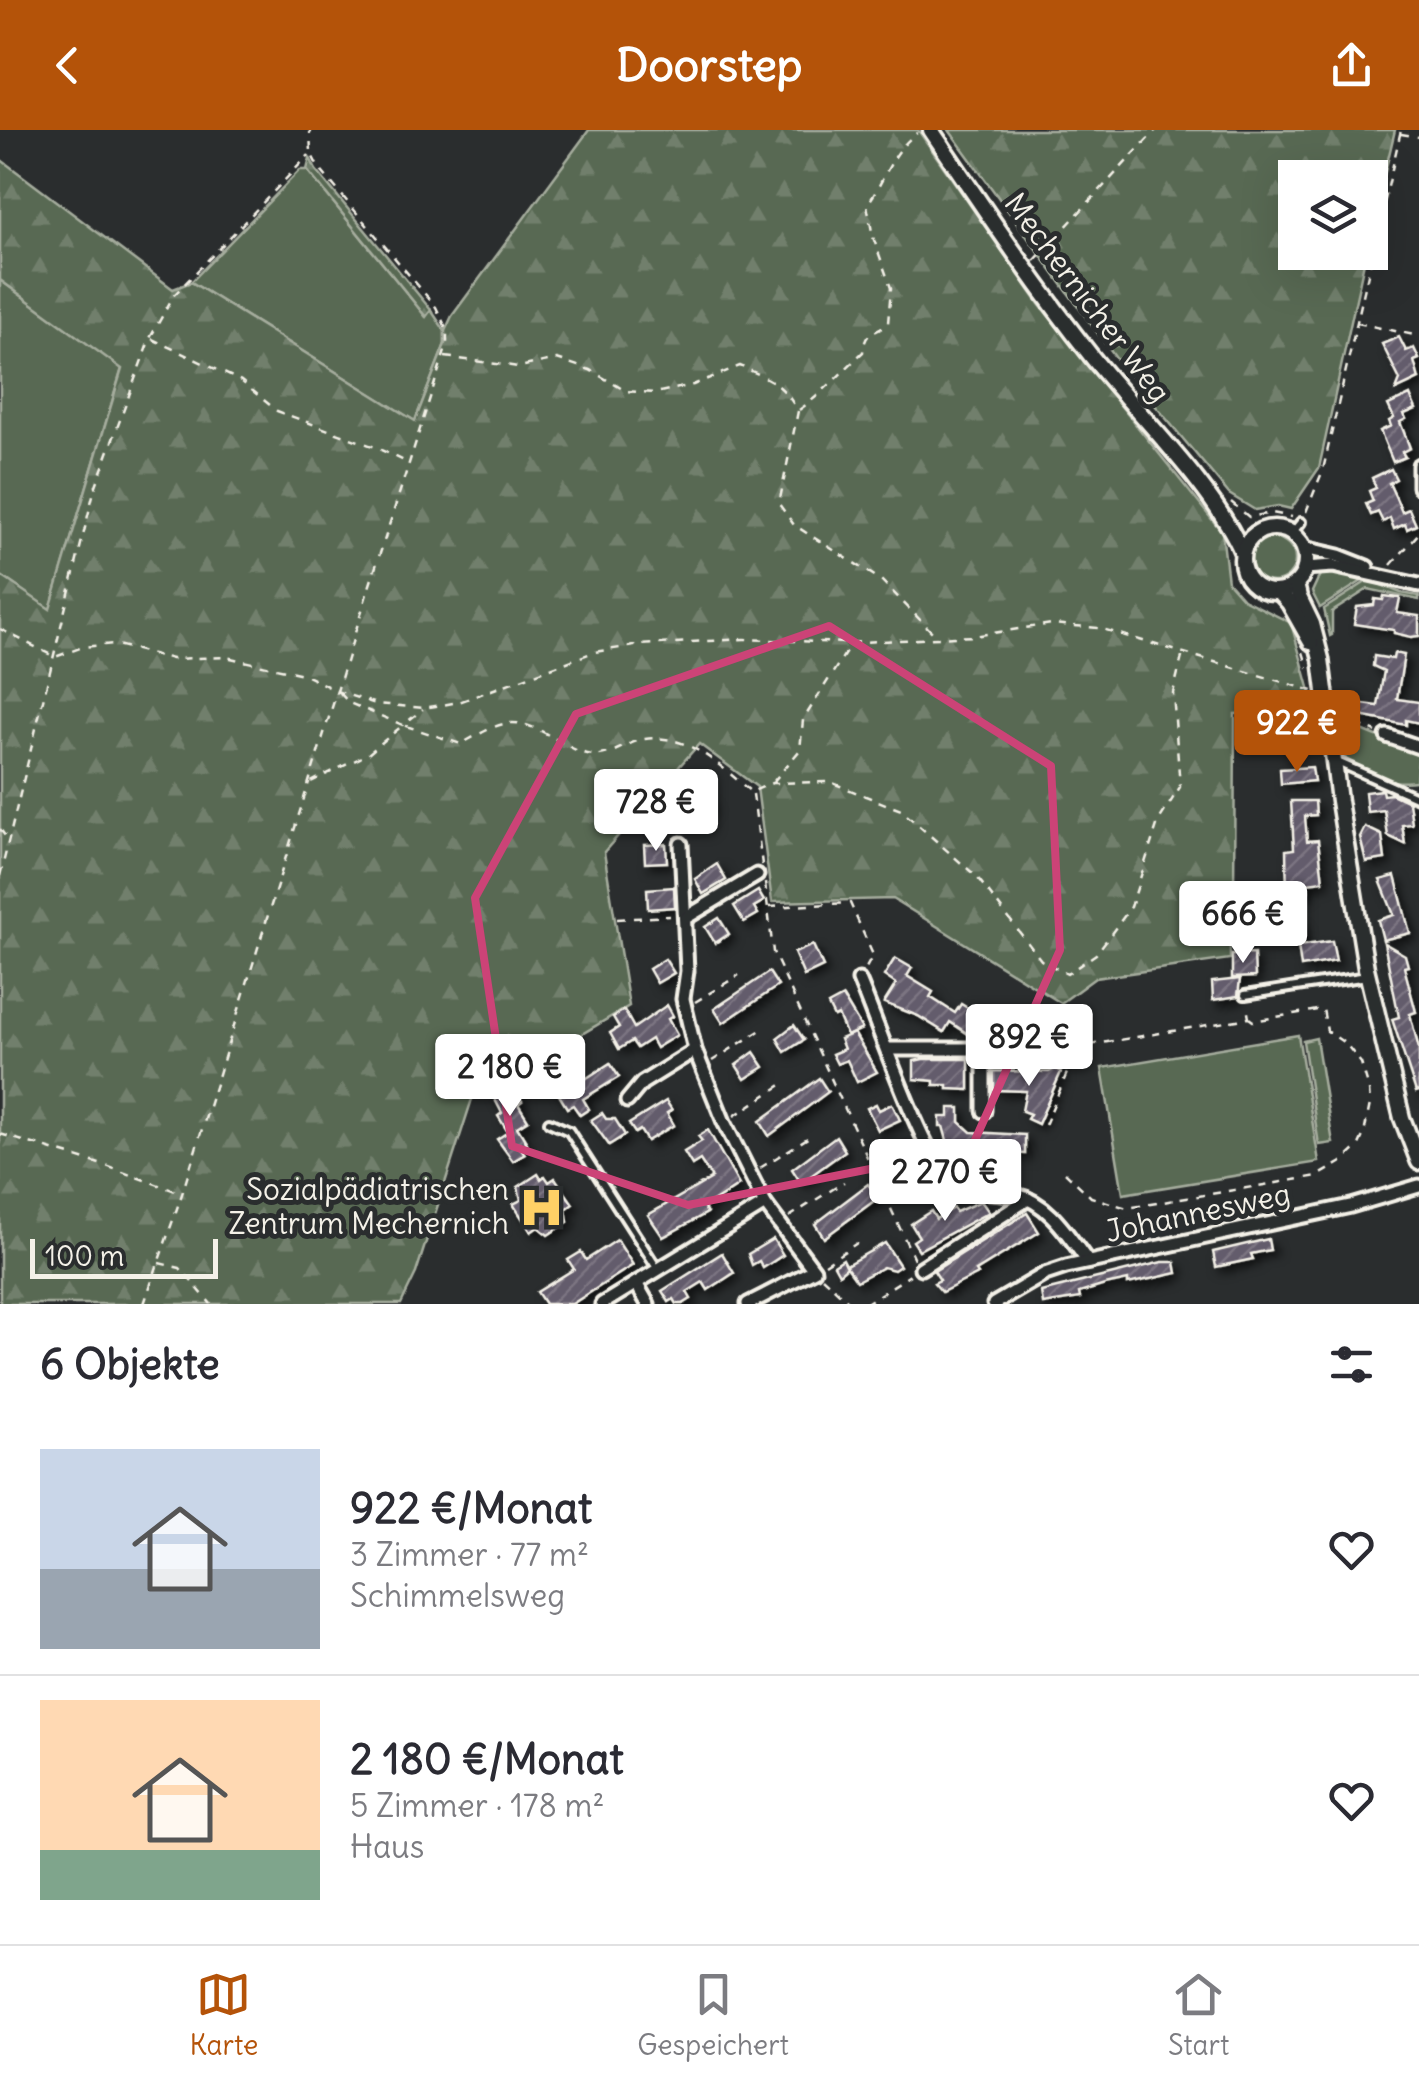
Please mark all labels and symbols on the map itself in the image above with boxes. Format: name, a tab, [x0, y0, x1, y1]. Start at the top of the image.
street label: Mechernicher Weg	[997, 185, 1179, 410]
pin: 922 €	[1227, 690, 1367, 775]
pin: 728 €	[586, 769, 726, 854]
pin: 666 €	[1173, 881, 1313, 966]
pin: 892 €	[959, 1004, 1099, 1089]
pin: 2 180 €	[418, 1034, 602, 1119]
pin: 2 270 €	[853, 1139, 1037, 1224]
place label: Sozialpädiatrischen Zentrum Mechernich	[229, 1170, 509, 1242]
street label: Johannesweg	[1102, 1174, 1293, 1250]
hospital icon: Sozialpädiatrischen Zentrum Mechernich	[518, 1183, 566, 1231]
scale bar	[30, 1234, 218, 1278]

